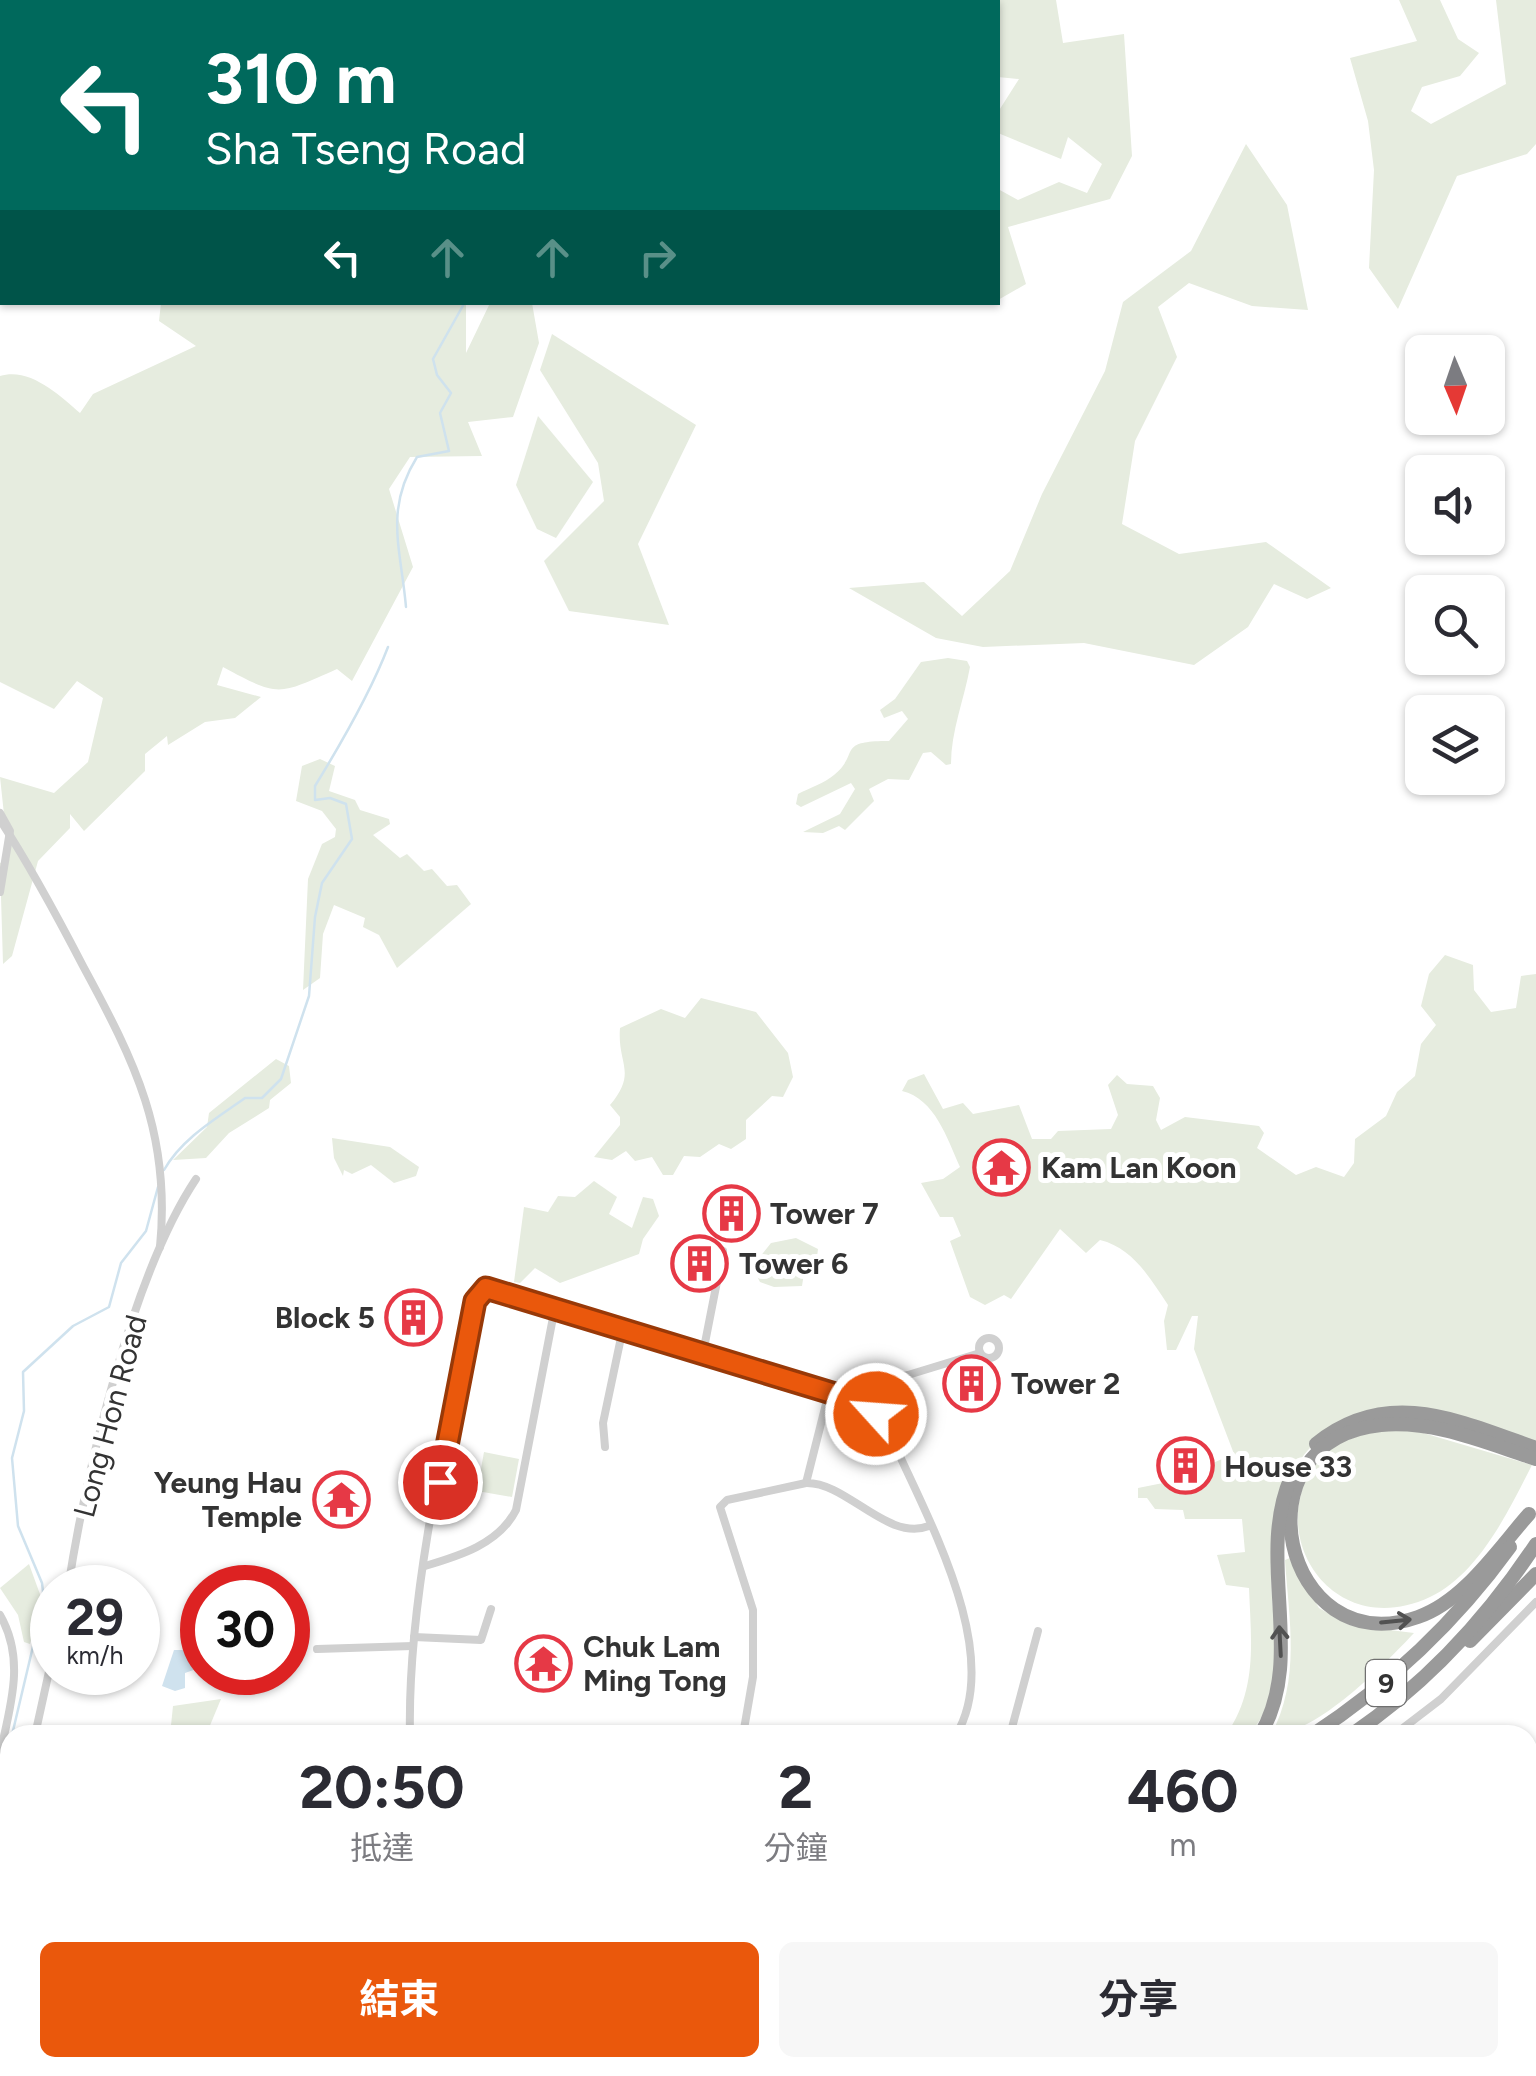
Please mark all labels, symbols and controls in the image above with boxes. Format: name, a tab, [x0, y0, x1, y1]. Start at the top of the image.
text: 310 m	[205, 36, 397, 121]
icon: left	[40, 40, 170, 170]
text: Sha Tseng Road	[205, 121, 526, 175]
icon: left	[315, 230, 370, 285]
icon: ahead	[420, 230, 475, 285]
icon: ahead	[525, 230, 580, 285]
icon: right	[630, 230, 685, 285]
north arrow	[1405, 335, 1505, 435]
map controls	[1405, 335, 1505, 795]
button: sound	[1405, 455, 1505, 555]
button: search	[1405, 575, 1505, 675]
button: layers	[1405, 695, 1505, 795]
temple icon: Kam Lan Koon	[972, 1137, 1032, 1197]
place label: Kam Lan Koon	[1041, 1149, 1237, 1186]
building icon: Tower 7	[701, 1183, 761, 1243]
place label: Tower 7	[770, 1195, 879, 1232]
building icon: Tower 6	[670, 1233, 730, 1293]
place label: Tower 6	[739, 1245, 848, 1282]
building icon: Block 5	[384, 1287, 444, 1347]
place label: Block 5	[275, 1299, 375, 1336]
street label: Long Hon Road	[65, 1311, 155, 1521]
building icon: Tower 2	[942, 1353, 1002, 1413]
position arrow	[824, 1362, 928, 1466]
place label: Tower 2	[1011, 1365, 1120, 1402]
building icon: House 33	[1155, 1436, 1215, 1496]
pin	[398, 1440, 483, 1525]
place label: House 33	[1224, 1448, 1352, 1485]
icon: arrive	[413, 1455, 468, 1510]
place label: Yeung Hau Temple	[154, 1464, 302, 1535]
temple icon: Yeung Hau Temple	[311, 1469, 371, 1529]
speed limit sign: 30	[180, 1565, 310, 1695]
text: 29	[66, 1587, 124, 1648]
one-way arrow	[1379, 1611, 1411, 1630]
one-way arrow	[1270, 1626, 1289, 1658]
place label: Chuk Lam Ming Tong	[583, 1628, 727, 1699]
temple icon: Chuk Lam Ming Tong	[514, 1633, 574, 1693]
text: km/h	[66, 1640, 124, 1670]
road number: 9	[1366, 1660, 1406, 1706]
text: 20:50	[299, 1751, 465, 1823]
text: 2	[778, 1751, 813, 1823]
text: 460	[1127, 1755, 1239, 1827]
text: m	[1169, 1826, 1197, 1864]
text: 抵達	[350, 1829, 414, 1867]
text: 分鐘	[764, 1829, 828, 1867]
button: 結束	[40, 1942, 759, 2057]
button: 分享	[779, 1942, 1498, 2057]

